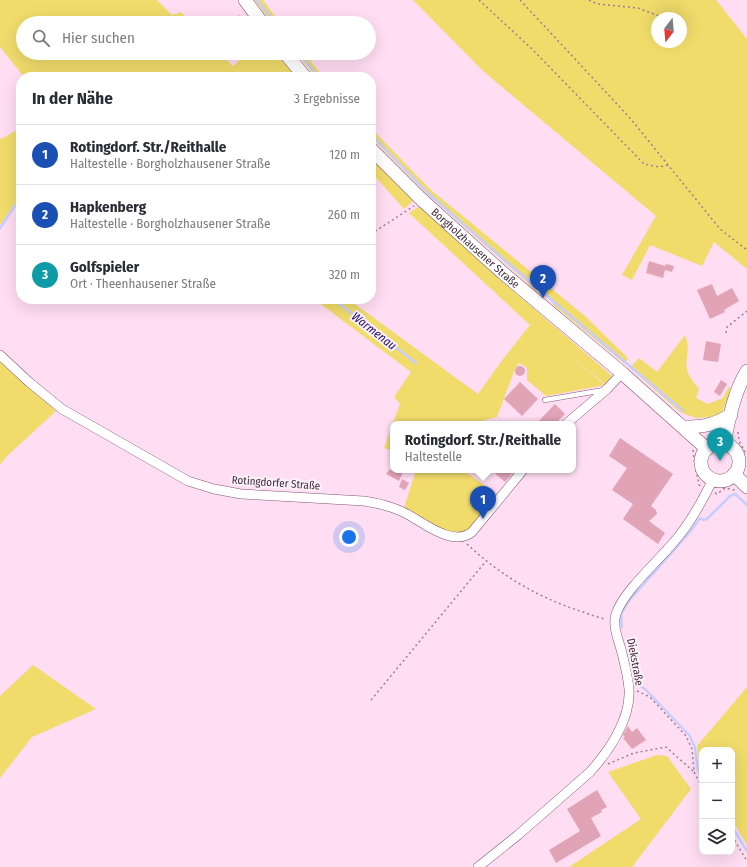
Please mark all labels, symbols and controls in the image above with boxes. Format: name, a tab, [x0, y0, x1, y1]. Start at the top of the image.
north arrow	[651, 12, 687, 48]
search box	[16, 16, 376, 60]
icon: search	[30, 27, 52, 49]
text: Hier suchen	[62, 29, 135, 47]
text: In der Nähe	[32, 88, 113, 109]
text: 3 Ergebnisse	[294, 91, 360, 106]
text: Rotingdorf. Str./Reithalle	[70, 138, 226, 156]
text: 1	[42, 147, 48, 162]
text: 120 m	[329, 147, 360, 162]
text: Haltestelle · Borgholzhausener Straße	[70, 156, 270, 171]
text: Hapkenberg	[70, 198, 146, 216]
street label: Borgholzhausener Straße	[429, 205, 522, 291]
text: 2	[42, 207, 48, 222]
text: 260 m	[328, 207, 360, 222]
text: Haltestelle · Borgholzhausener Straße	[70, 216, 270, 231]
text: Golfspieler	[70, 258, 139, 276]
pin: 2	[530, 265, 556, 298]
text: 3	[42, 267, 48, 282]
text: 320 m	[329, 267, 360, 282]
text: Ort · Theenhausener Straße	[70, 276, 216, 291]
water label: Warmenau	[349, 309, 399, 353]
popup	[390, 421, 576, 473]
pin: 3	[707, 428, 733, 461]
text: Rotingdorf. Str./Reithalle	[405, 431, 561, 449]
text: Haltestelle	[405, 449, 462, 464]
street label: Rotingdorfer Straße	[231, 473, 321, 493]
pin: 1	[470, 486, 496, 519]
your location	[339, 527, 359, 547]
street label: Diekstraße	[624, 637, 646, 687]
map controls	[699, 747, 735, 855]
button: +	[699, 747, 735, 783]
button: −	[699, 783, 735, 819]
button: layers	[699, 819, 735, 855]

